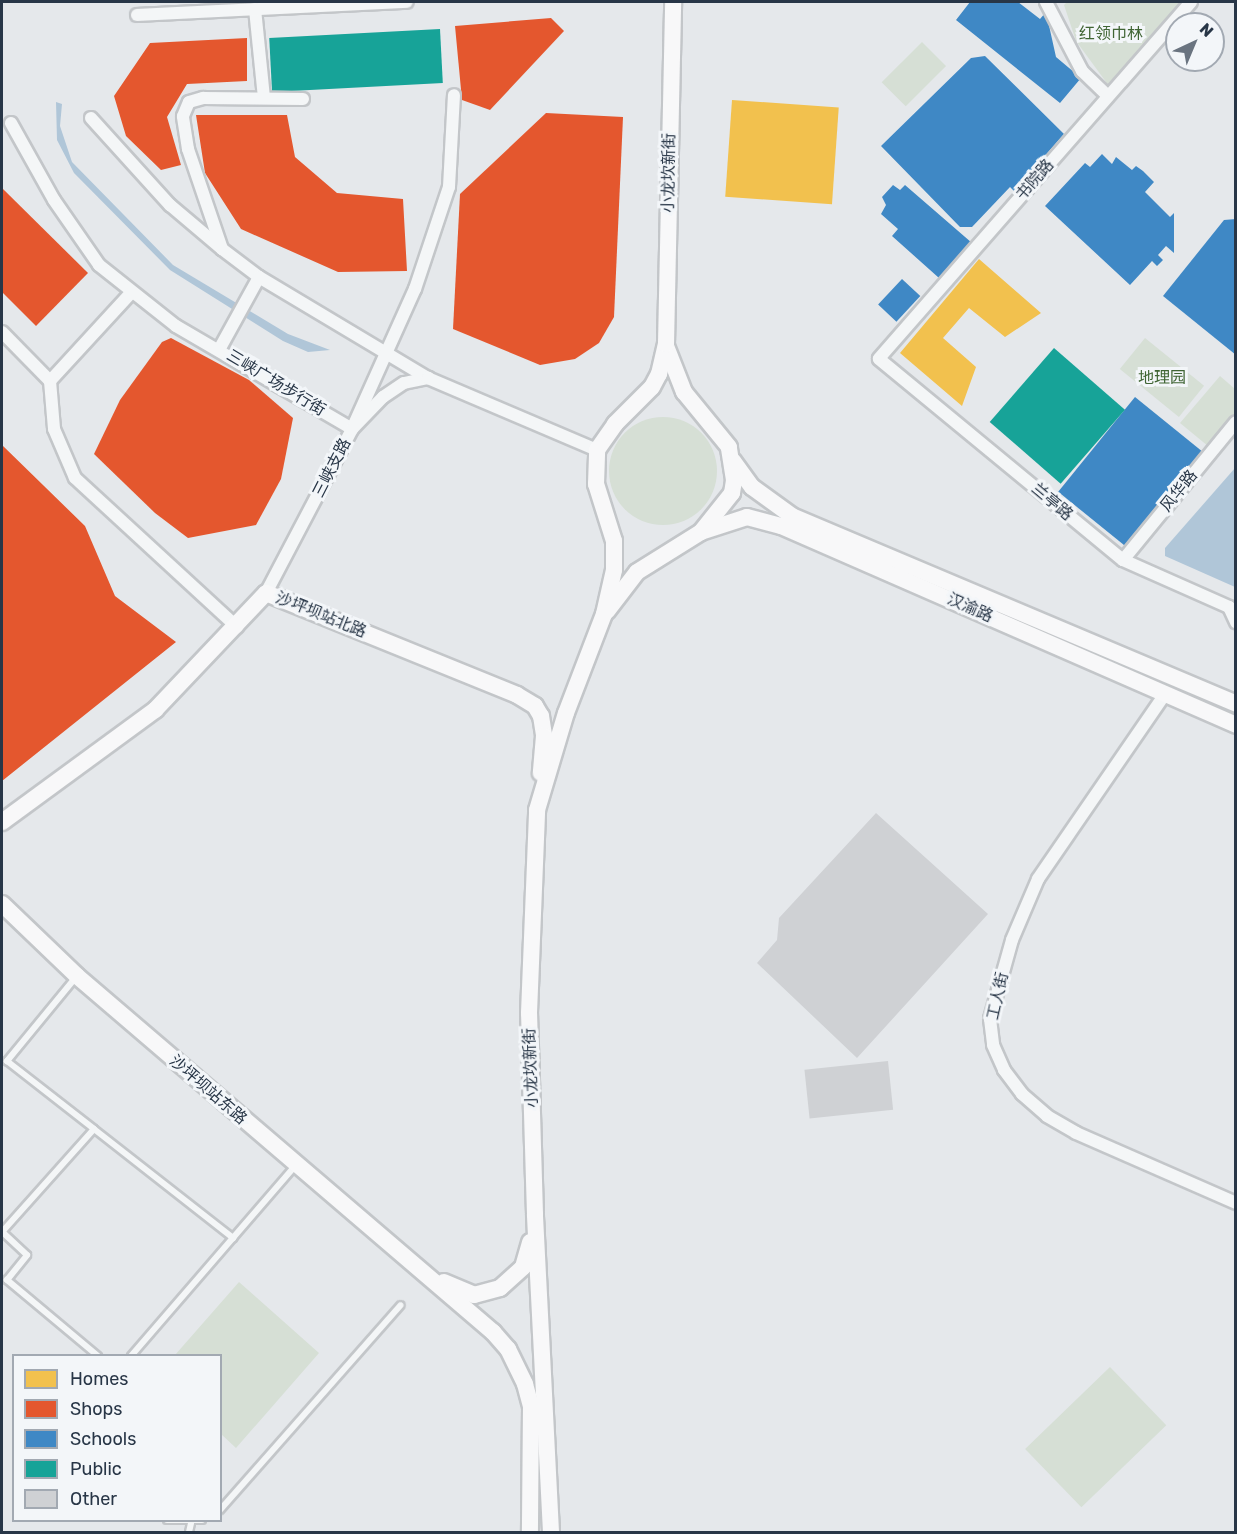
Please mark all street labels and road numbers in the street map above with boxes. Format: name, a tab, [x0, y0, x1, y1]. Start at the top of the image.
street label: 小龙坎新街	[659, 133, 679, 213]
street label: 书院路	[1012, 156, 1058, 204]
street label: 三峡广场步行街	[223, 346, 329, 420]
street label: 三峡支路	[309, 435, 355, 501]
street label: 风华路	[1156, 466, 1202, 516]
street label: 兰亭路	[1027, 479, 1077, 525]
street label: 沙坪坝站北路	[273, 588, 369, 642]
street label: 汉渝路	[944, 589, 996, 627]
street label: 工人街	[983, 970, 1013, 1022]
street label: 小龙坎新街	[520, 1028, 542, 1108]
street label: 沙坪坝站东路	[165, 1051, 251, 1129]

